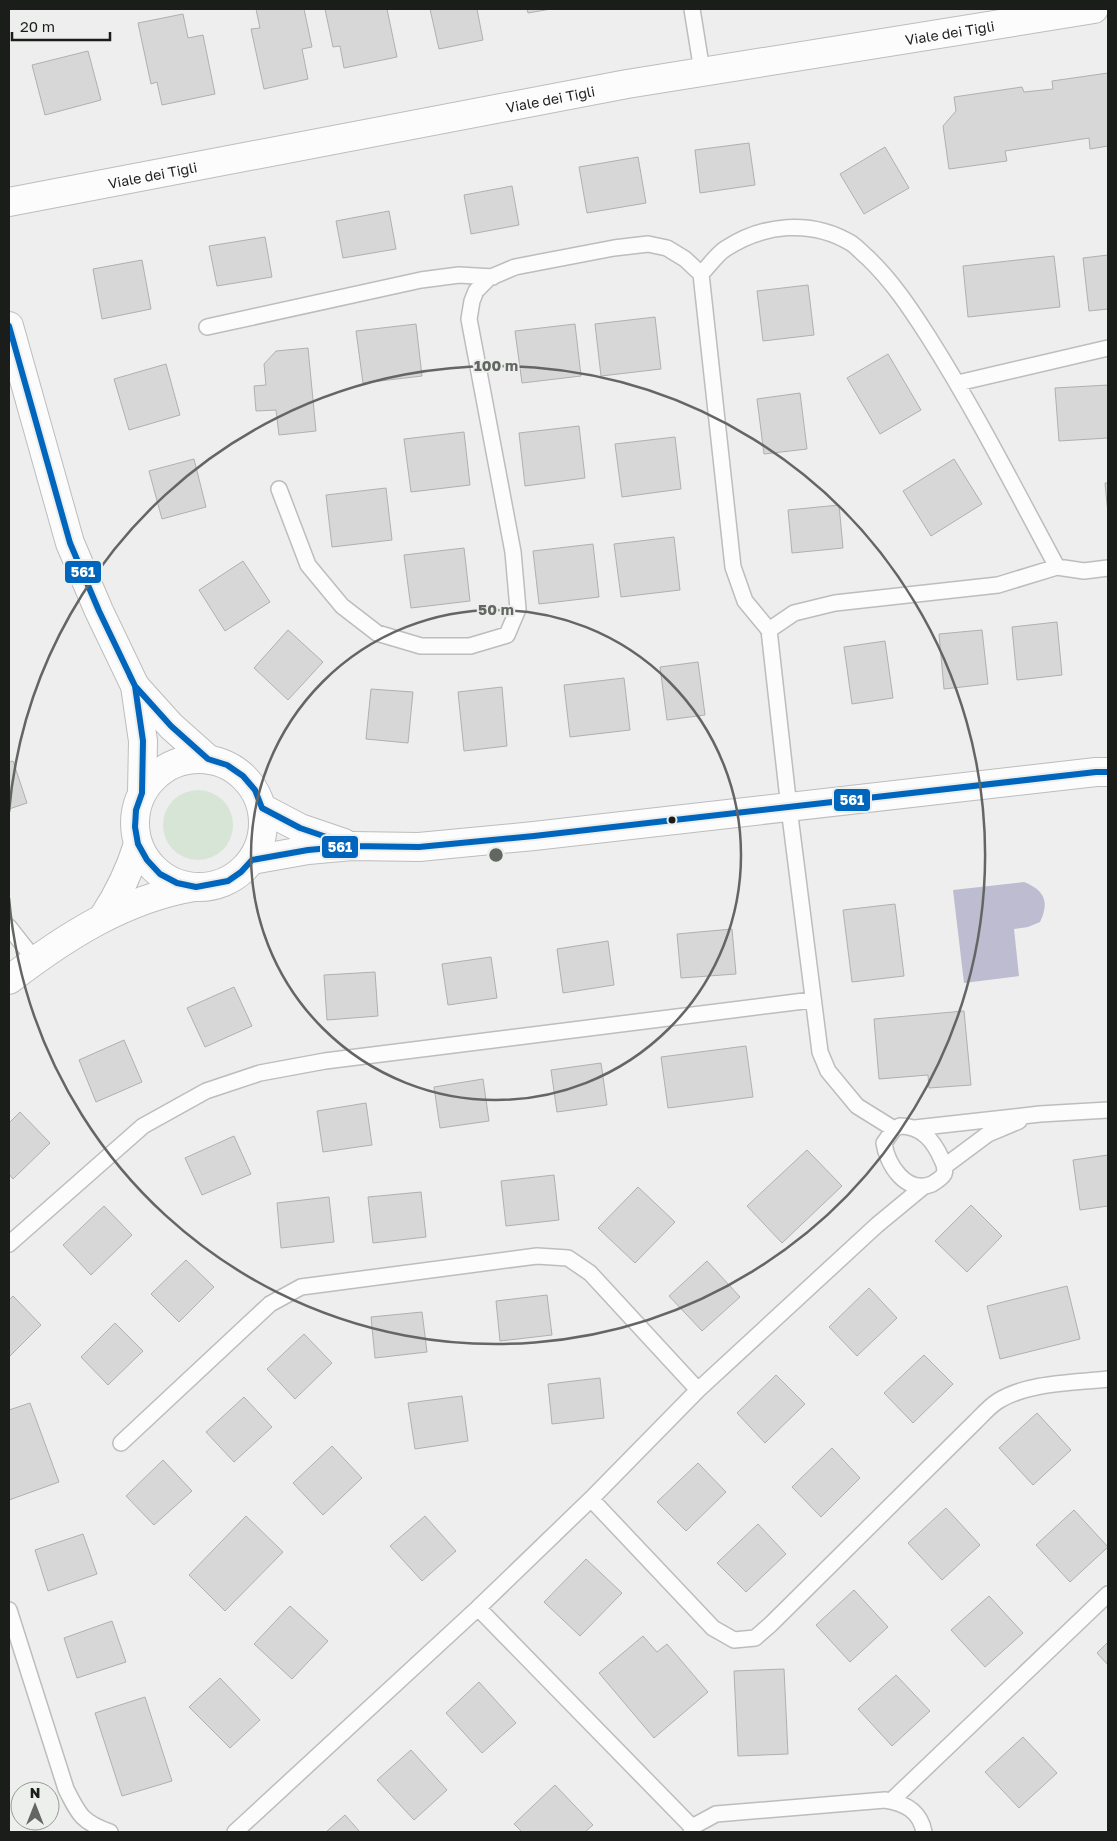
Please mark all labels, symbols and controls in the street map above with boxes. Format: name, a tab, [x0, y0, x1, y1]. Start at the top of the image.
scale bar	[12, 10, 110, 42]
text: 20 m	[20, 17, 55, 35]
street label: Viale dei Tigli	[904, 17, 996, 48]
street label: Viale dei Tigli	[504, 82, 596, 115]
street label: Viale dei Tigli	[106, 158, 198, 191]
text: 100 m	[474, 356, 518, 374]
line badge: 561	[64, 560, 102, 584]
text: 561	[71, 563, 95, 580]
text: 50 m	[478, 600, 514, 618]
line badge: 561	[833, 788, 871, 812]
text: 561	[840, 791, 864, 808]
unlabelled marker	[667, 815, 677, 825]
line badge: 561	[321, 835, 359, 859]
text: 561	[328, 838, 352, 855]
centre of rings	[487, 846, 505, 864]
north arrow	[10, 1781, 60, 1831]
text: N	[30, 1784, 40, 1801]

